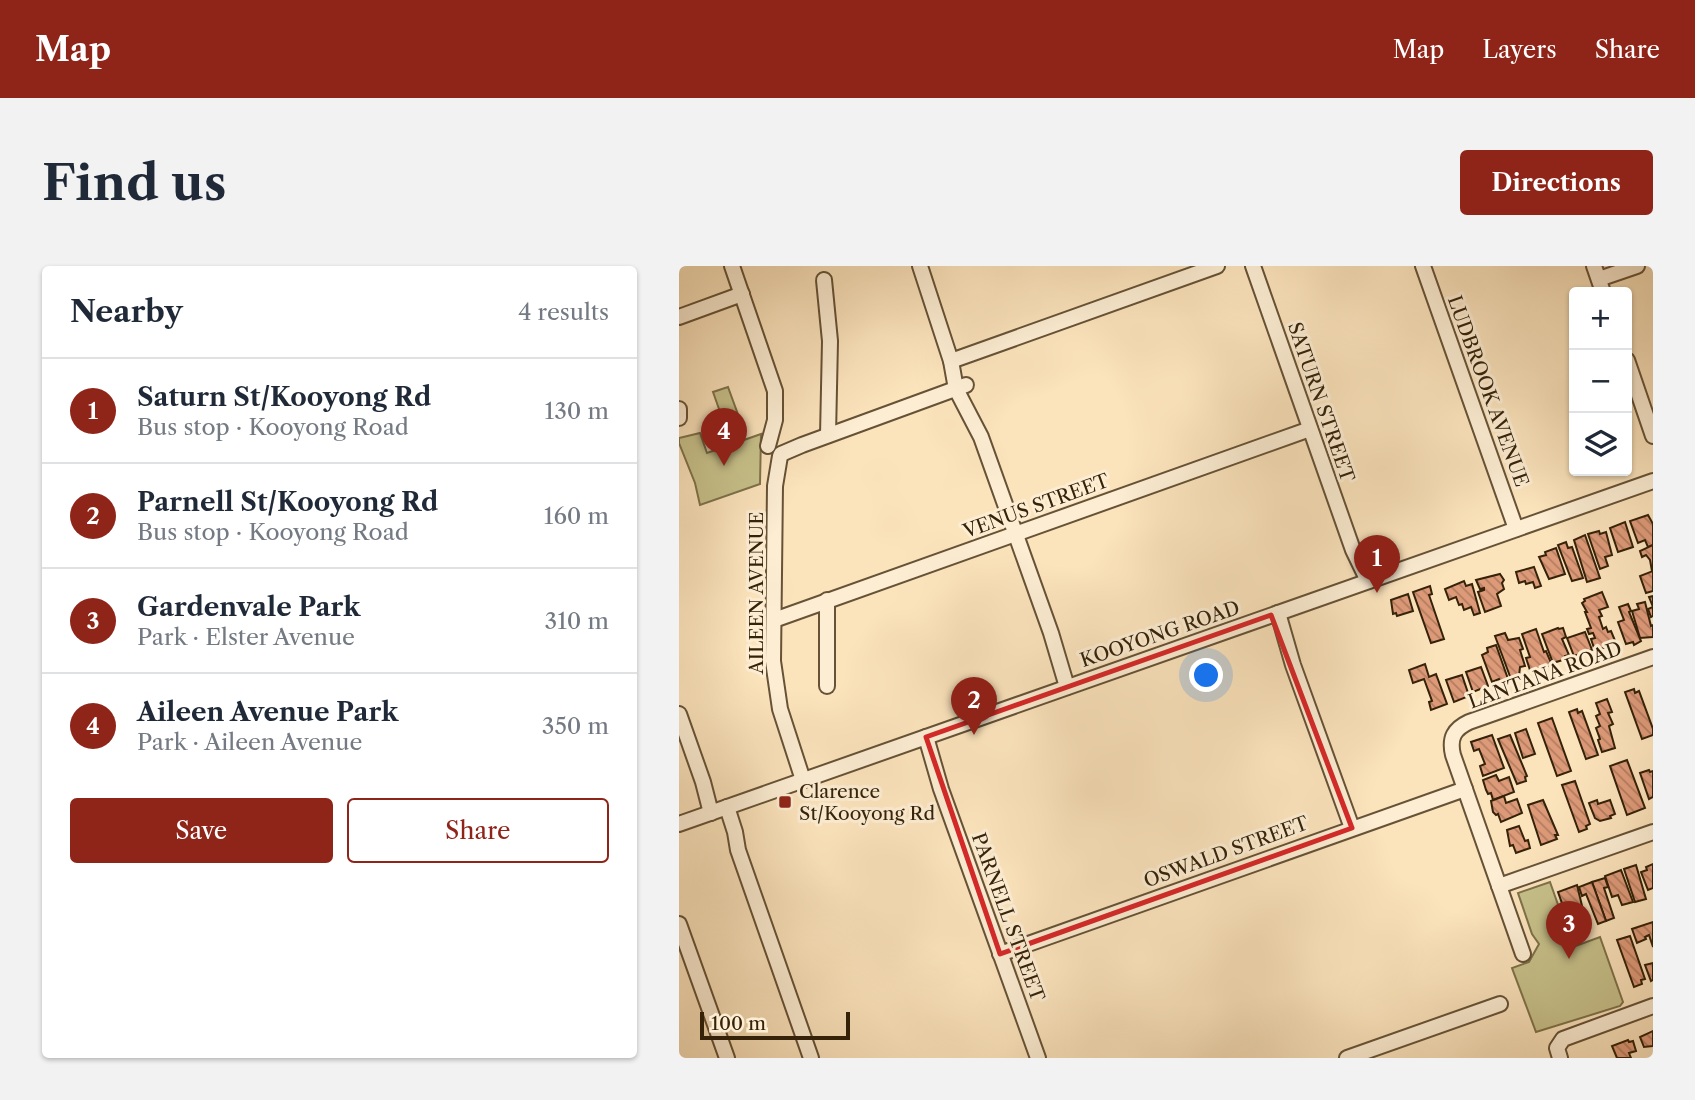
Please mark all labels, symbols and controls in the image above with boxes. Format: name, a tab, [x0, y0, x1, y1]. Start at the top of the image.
text: Map	[35, 29, 111, 70]
text: Map	[1393, 35, 1444, 64]
text: Layers	[1482, 35, 1557, 64]
text: Share	[1595, 35, 1660, 64]
button: Directions	[1460, 150, 1653, 215]
text: Find us	[42, 152, 226, 213]
map controls	[1569, 287, 1632, 476]
button: +	[1569, 287, 1632, 350]
street label: LUDBROOK AVENUE	[1443, 292, 1533, 490]
text: Nearby	[70, 293, 183, 330]
text: 4 results	[518, 298, 609, 326]
street label: SATURN STREET	[1283, 319, 1359, 485]
button: −	[1569, 350, 1632, 413]
text: Saturn St/Kooyong Rd	[137, 381, 431, 413]
text: 1	[88, 397, 98, 425]
text: 130 m	[545, 397, 609, 425]
pin: 4	[701, 408, 747, 466]
text: Bus stop · Kooyong Road	[137, 413, 409, 441]
button: layers	[1569, 413, 1632, 476]
street label: VENUS STREET	[959, 469, 1113, 543]
text: Parnell St/Kooyong Rd	[137, 486, 438, 518]
text: 2	[86, 502, 100, 530]
text: 160 m	[544, 502, 609, 530]
street label: AILEEN AVENUE	[745, 512, 768, 675]
text: Bus stop · Kooyong Road	[137, 518, 409, 546]
pin: 1	[1354, 535, 1400, 593]
text: Gardenvale Park	[137, 591, 360, 623]
street label: KOOYONG ROAD	[1077, 596, 1243, 672]
text: 3	[87, 607, 100, 635]
text: 310 m	[545, 607, 609, 635]
text: Park · Elster Avenue	[137, 623, 355, 651]
street label: LANTANA ROAD	[1465, 637, 1625, 713]
your location	[1189, 658, 1223, 692]
pin: 2	[951, 677, 997, 735]
text: Aileen Avenue Park	[137, 696, 398, 728]
text: 4	[86, 712, 100, 740]
text: 350 m	[542, 712, 609, 740]
text: Park · Aileen Avenue	[137, 728, 362, 756]
place label: Clarence St/Kooyong Rd	[799, 780, 935, 825]
marker: Clarence St/Kooyong Rd	[777, 794, 793, 810]
button: Save	[70, 798, 333, 863]
button: Share	[347, 798, 609, 863]
street label: OSWALD STREET	[1141, 811, 1312, 892]
street label: PARNELL STREET	[967, 830, 1049, 1005]
pin: 3	[1546, 901, 1592, 959]
scale bar	[700, 1009, 851, 1041]
text: 100 m	[711, 1012, 766, 1035]

